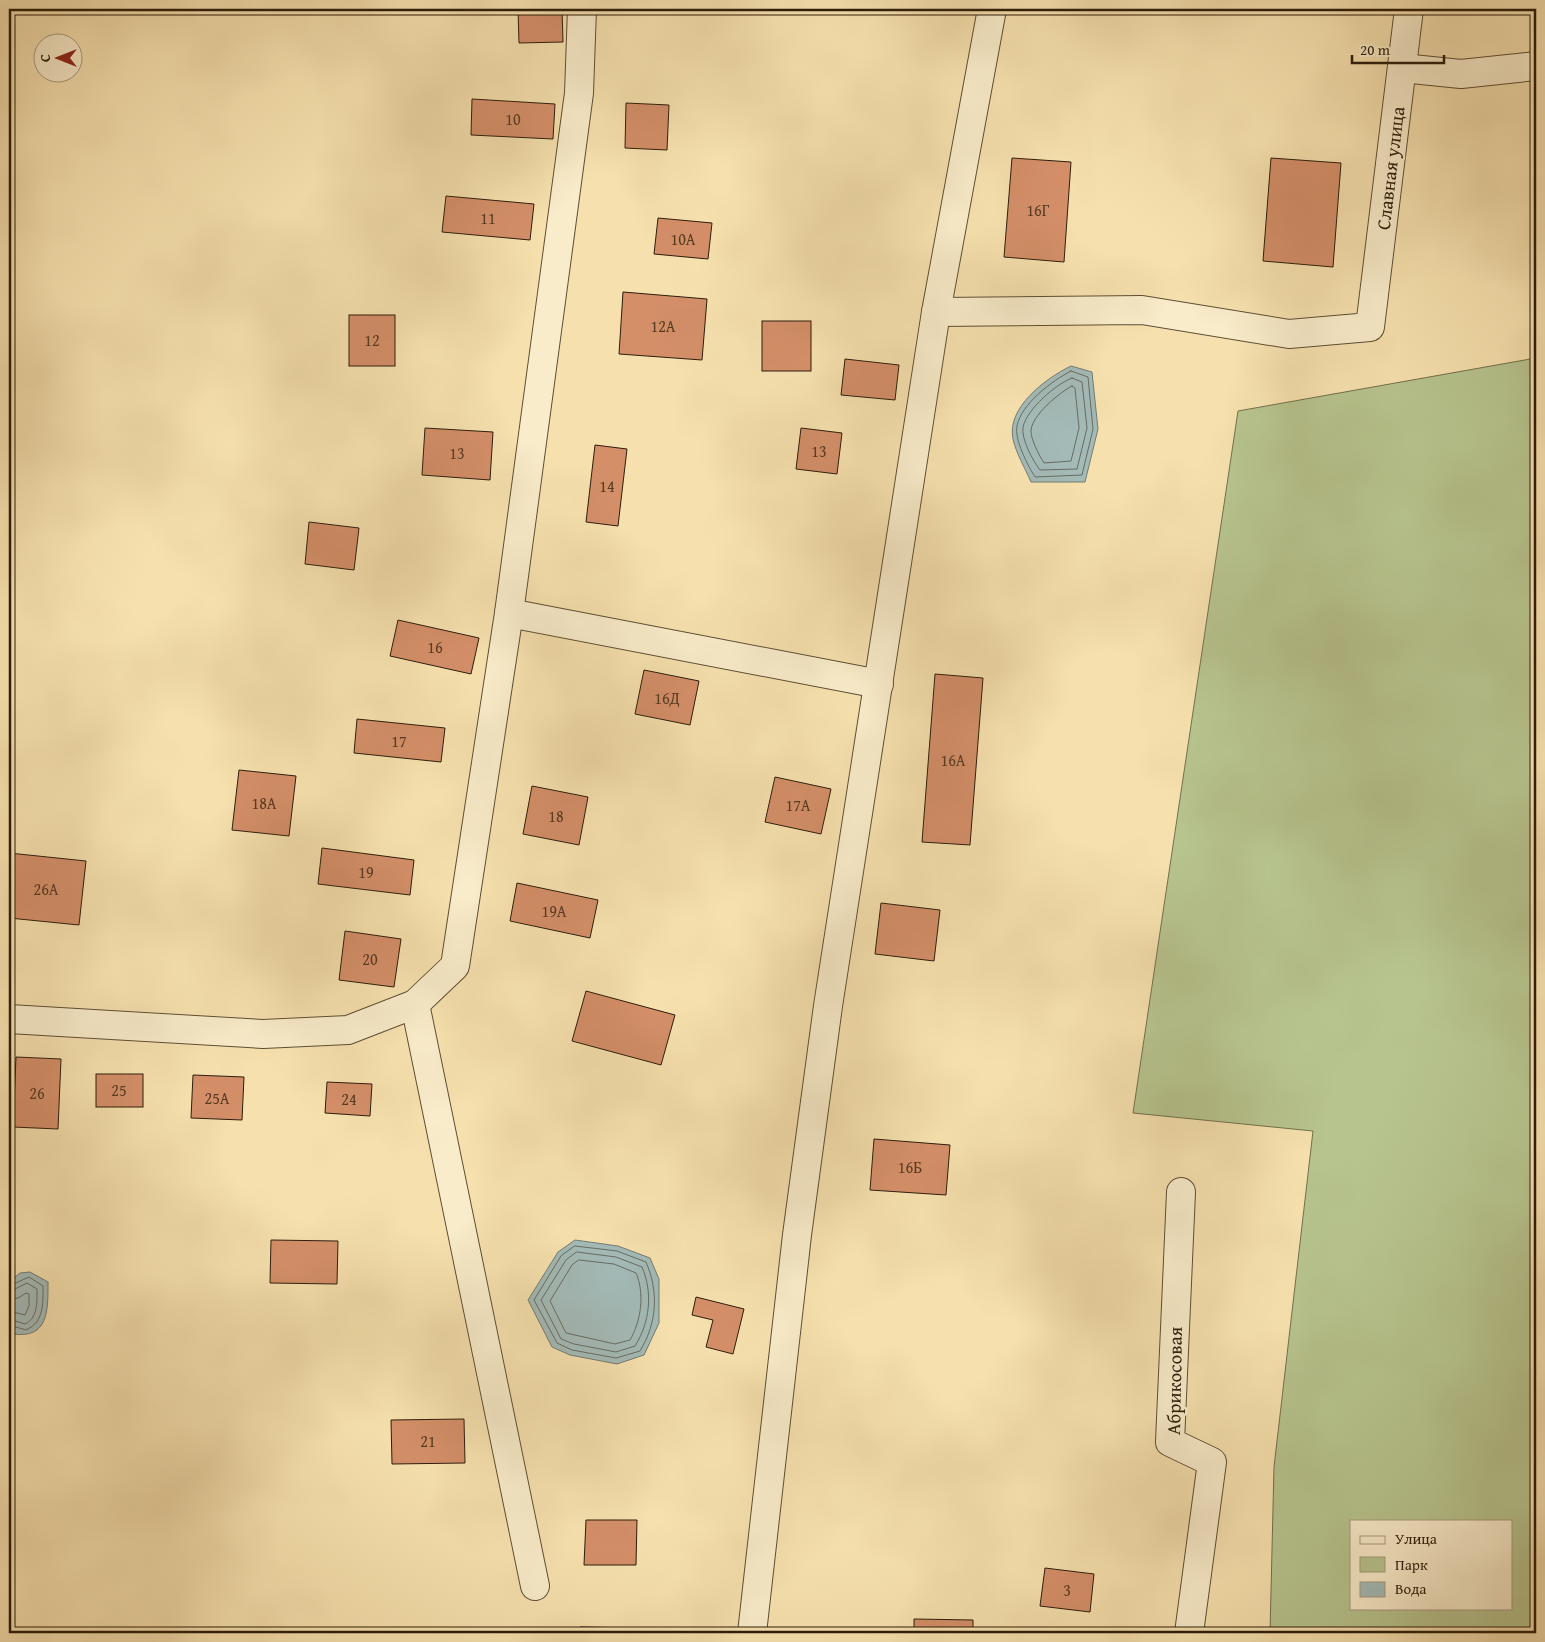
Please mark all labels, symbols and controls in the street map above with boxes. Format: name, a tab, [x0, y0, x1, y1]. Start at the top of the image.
north arrow	[32, 32, 82, 82]
scale bar	[1352, 32, 1445, 64]
text: 20 m	[1360, 39, 1391, 60]
text: С	[35, 54, 55, 62]
street label: Славная улица	[1369, 105, 1411, 231]
house number: 10	[505, 107, 521, 131]
house number: 16Г	[1026, 198, 1050, 222]
house number: 11	[480, 206, 496, 230]
house number: 10А	[670, 227, 696, 251]
house number: 12А	[650, 314, 676, 338]
house number: 12	[364, 328, 380, 352]
house number: 13	[811, 439, 827, 463]
house number: 13	[449, 441, 465, 465]
house number: 14	[599, 474, 615, 498]
house number: 16	[427, 635, 443, 659]
house number: 16Д	[654, 686, 680, 710]
house number: 17	[391, 729, 407, 753]
house number: 16А	[940, 748, 966, 772]
house number: 18А	[251, 791, 277, 815]
house number: 17А	[785, 793, 811, 817]
house number: 18	[548, 804, 564, 828]
house number: 19	[358, 860, 374, 884]
house number: 26А	[33, 877, 59, 901]
house number: 19А	[541, 899, 567, 923]
house number: 20	[362, 947, 378, 971]
house number: 25	[111, 1078, 127, 1102]
house number: 26	[29, 1081, 45, 1105]
house number: 25А	[204, 1086, 230, 1110]
house number: 24	[341, 1087, 357, 1111]
house number: 16Б	[898, 1155, 922, 1179]
street label: Абрикосовая	[1159, 1326, 1189, 1435]
house number: 21	[420, 1429, 436, 1453]
legend	[1350, 1520, 1512, 1610]
text: Улица	[1395, 1528, 1438, 1549]
text: Парк	[1395, 1554, 1428, 1575]
house number: 3	[1063, 1578, 1071, 1602]
text: Вода	[1395, 1578, 1427, 1599]

